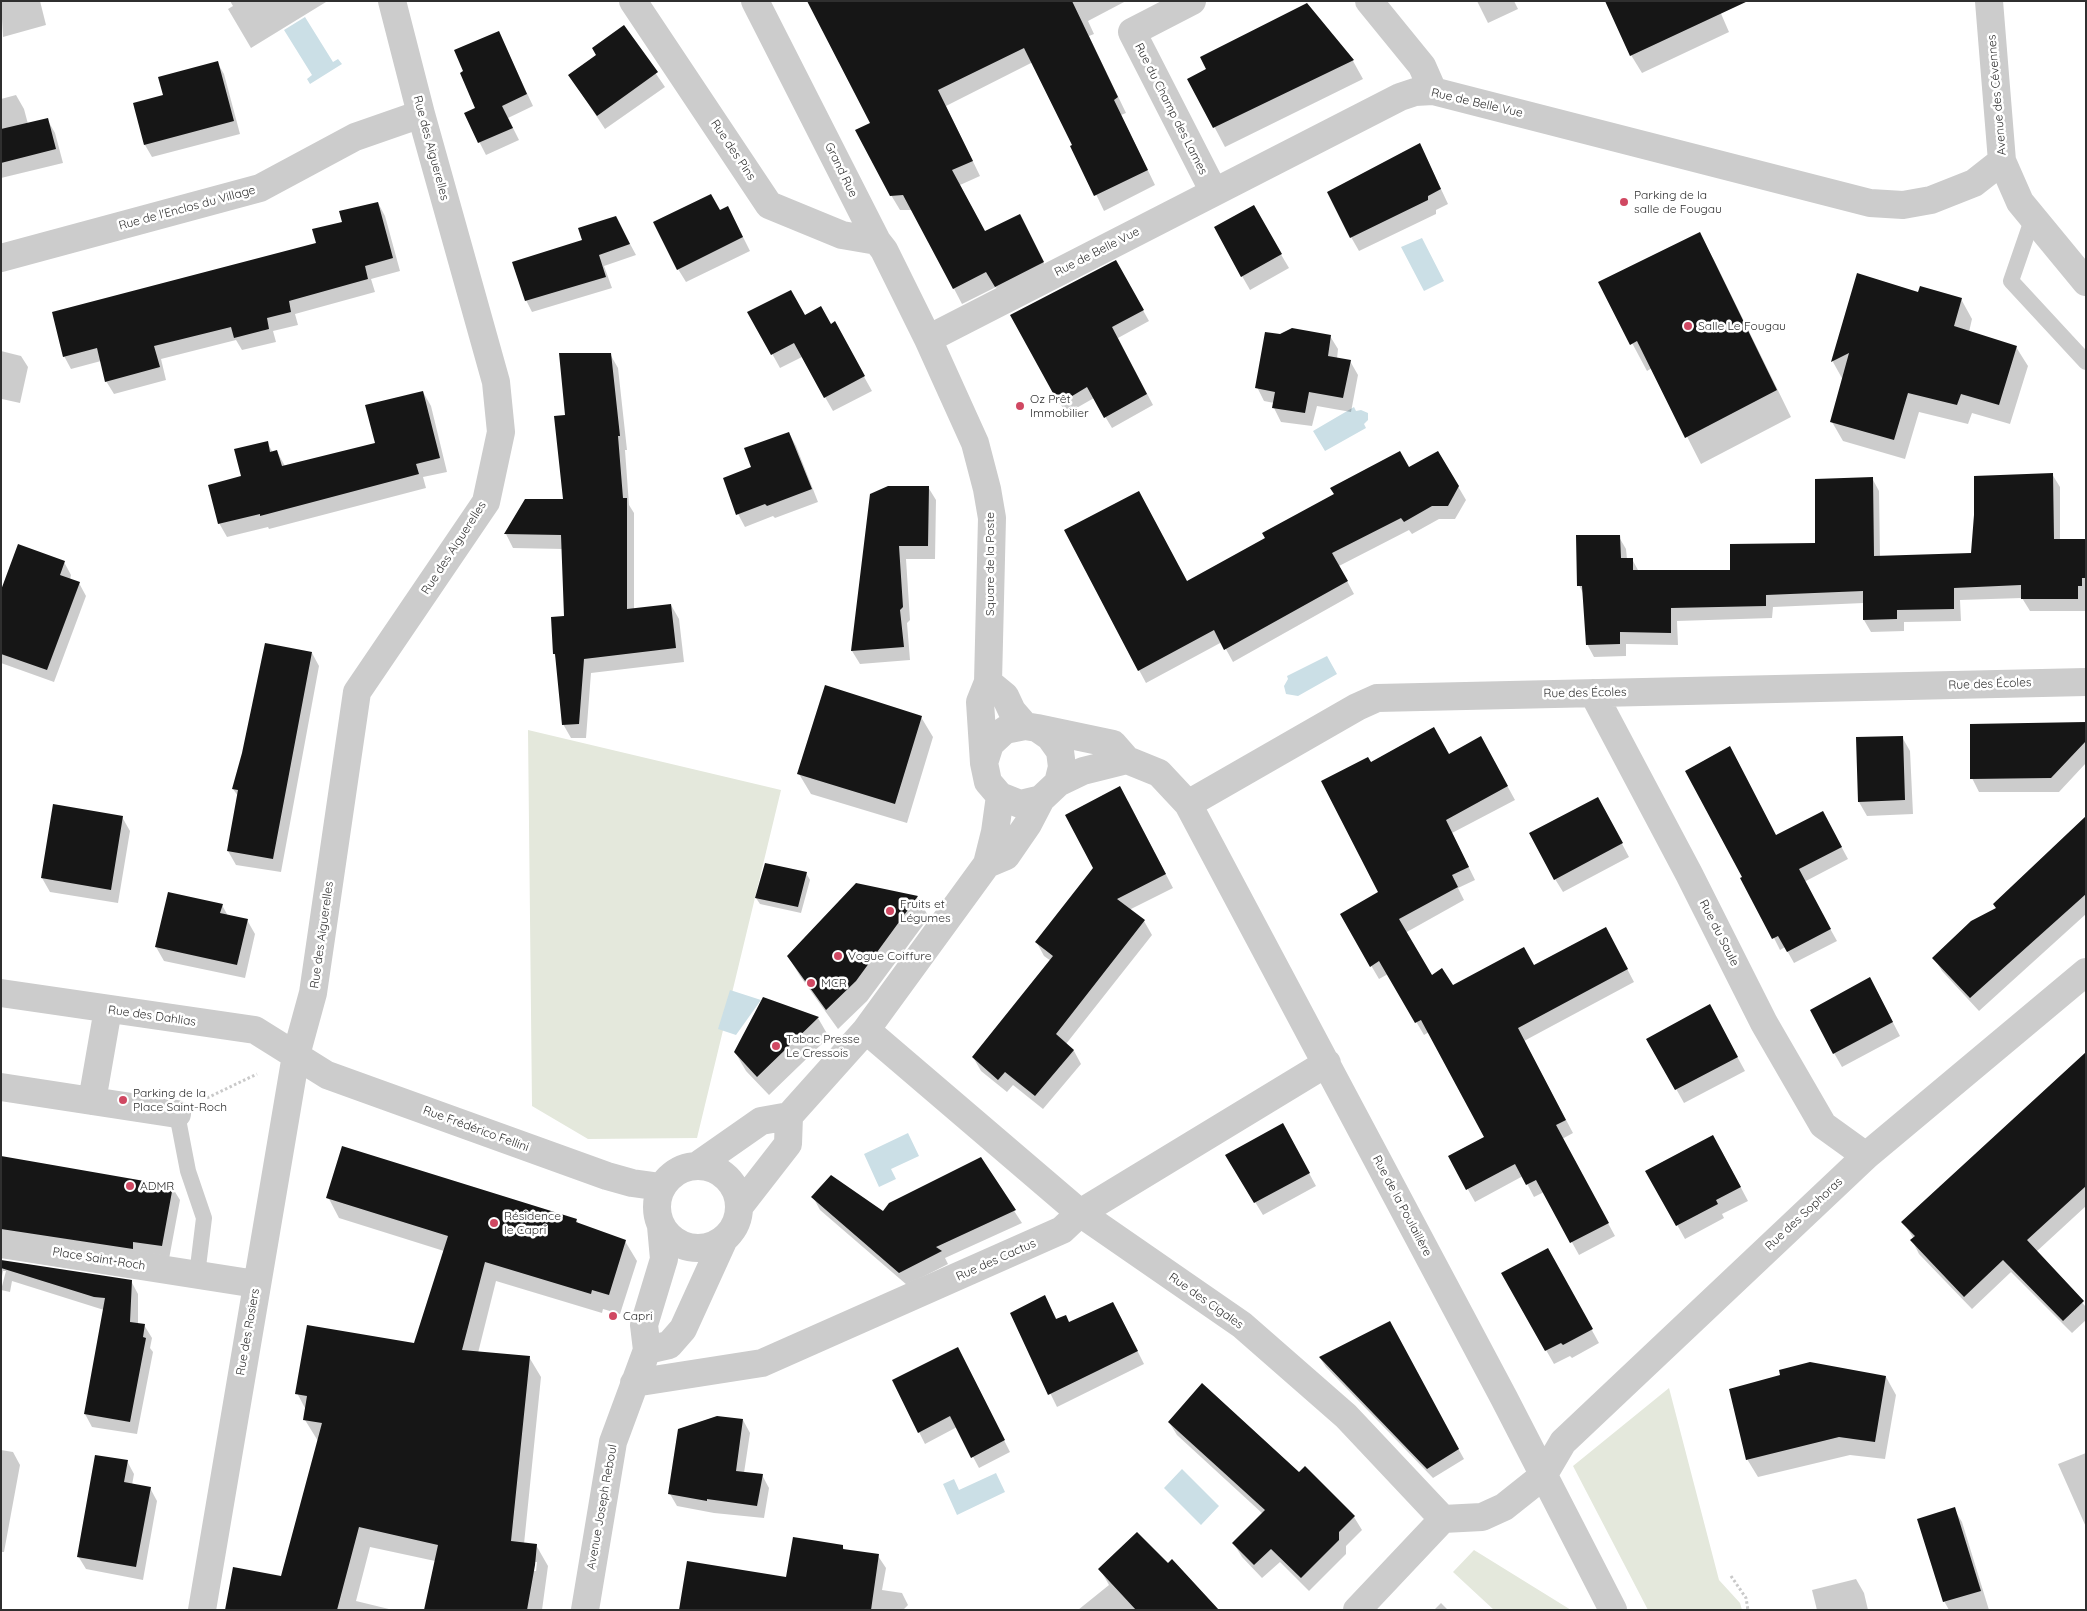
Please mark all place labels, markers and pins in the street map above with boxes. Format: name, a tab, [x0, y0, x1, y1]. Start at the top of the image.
place label: Parking de la salle de Fougau	[1634, 188, 1722, 216]
marker: Parking de la salle de Fougau	[1618, 196, 1630, 208]
place label: Salle Le Fougau	[1698, 319, 1786, 333]
marker: Salle Le Fougau	[1682, 320, 1694, 332]
place label: Oz Prêt Immobilier	[1030, 392, 1089, 420]
marker: Oz Prêt Immobilier	[1014, 400, 1026, 412]
place label: Fruits et Légumes	[900, 897, 951, 925]
marker: Fruits et Légumes	[884, 905, 896, 917]
place label: Vogue Coiffure	[848, 949, 931, 963]
marker: Vogue Coiffure	[832, 950, 844, 962]
place label: MCR	[821, 976, 847, 990]
marker: MCR	[805, 977, 817, 989]
place label: Tabac Presse Le Cressois	[786, 1032, 860, 1060]
marker: Tabac Presse Le Cressois	[770, 1040, 782, 1052]
place label: Parking de la Place Saint-Roch	[133, 1086, 227, 1114]
marker: Parking de la Place Saint-Roch	[117, 1094, 129, 1106]
place label: ADMR	[140, 1179, 174, 1193]
marker: ADMR	[124, 1180, 136, 1192]
place label: Résidence le Capri	[504, 1209, 561, 1237]
marker: Résidence le Capri	[488, 1217, 500, 1229]
place label: Capri	[623, 1309, 653, 1323]
marker: Capri	[607, 1310, 619, 1322]

